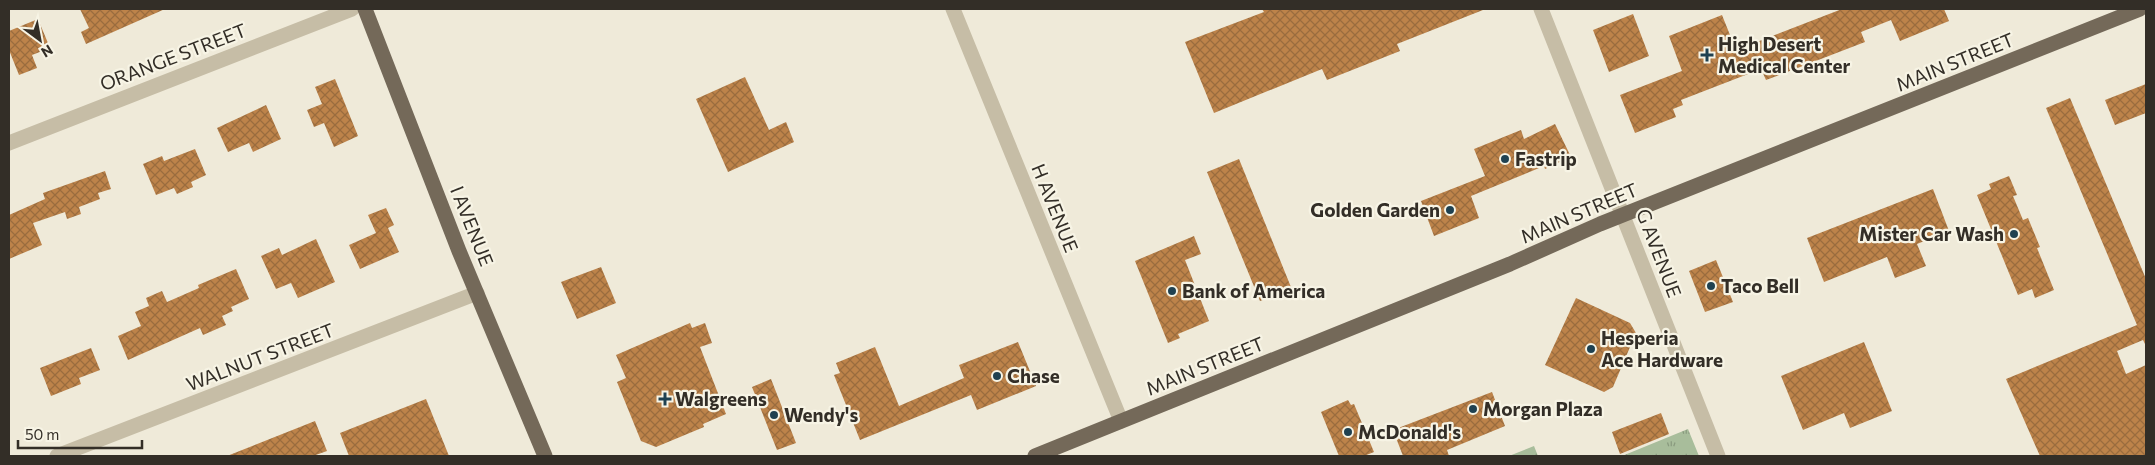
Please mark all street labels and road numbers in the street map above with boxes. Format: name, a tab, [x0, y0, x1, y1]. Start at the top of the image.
street label: ORANGE STREET	[96, 18, 249, 95]
street label: MAIN STREET	[1892, 27, 2017, 96]
street label: H AVENUE	[1027, 160, 1084, 255]
street label: MAIN STREET	[1517, 178, 1641, 248]
street label: I AVENUE	[446, 182, 499, 269]
street label: G AVENUE	[1632, 205, 1687, 300]
street label: WALNUT STREET	[183, 318, 337, 395]
street label: MAIN STREET	[1142, 331, 1267, 400]

